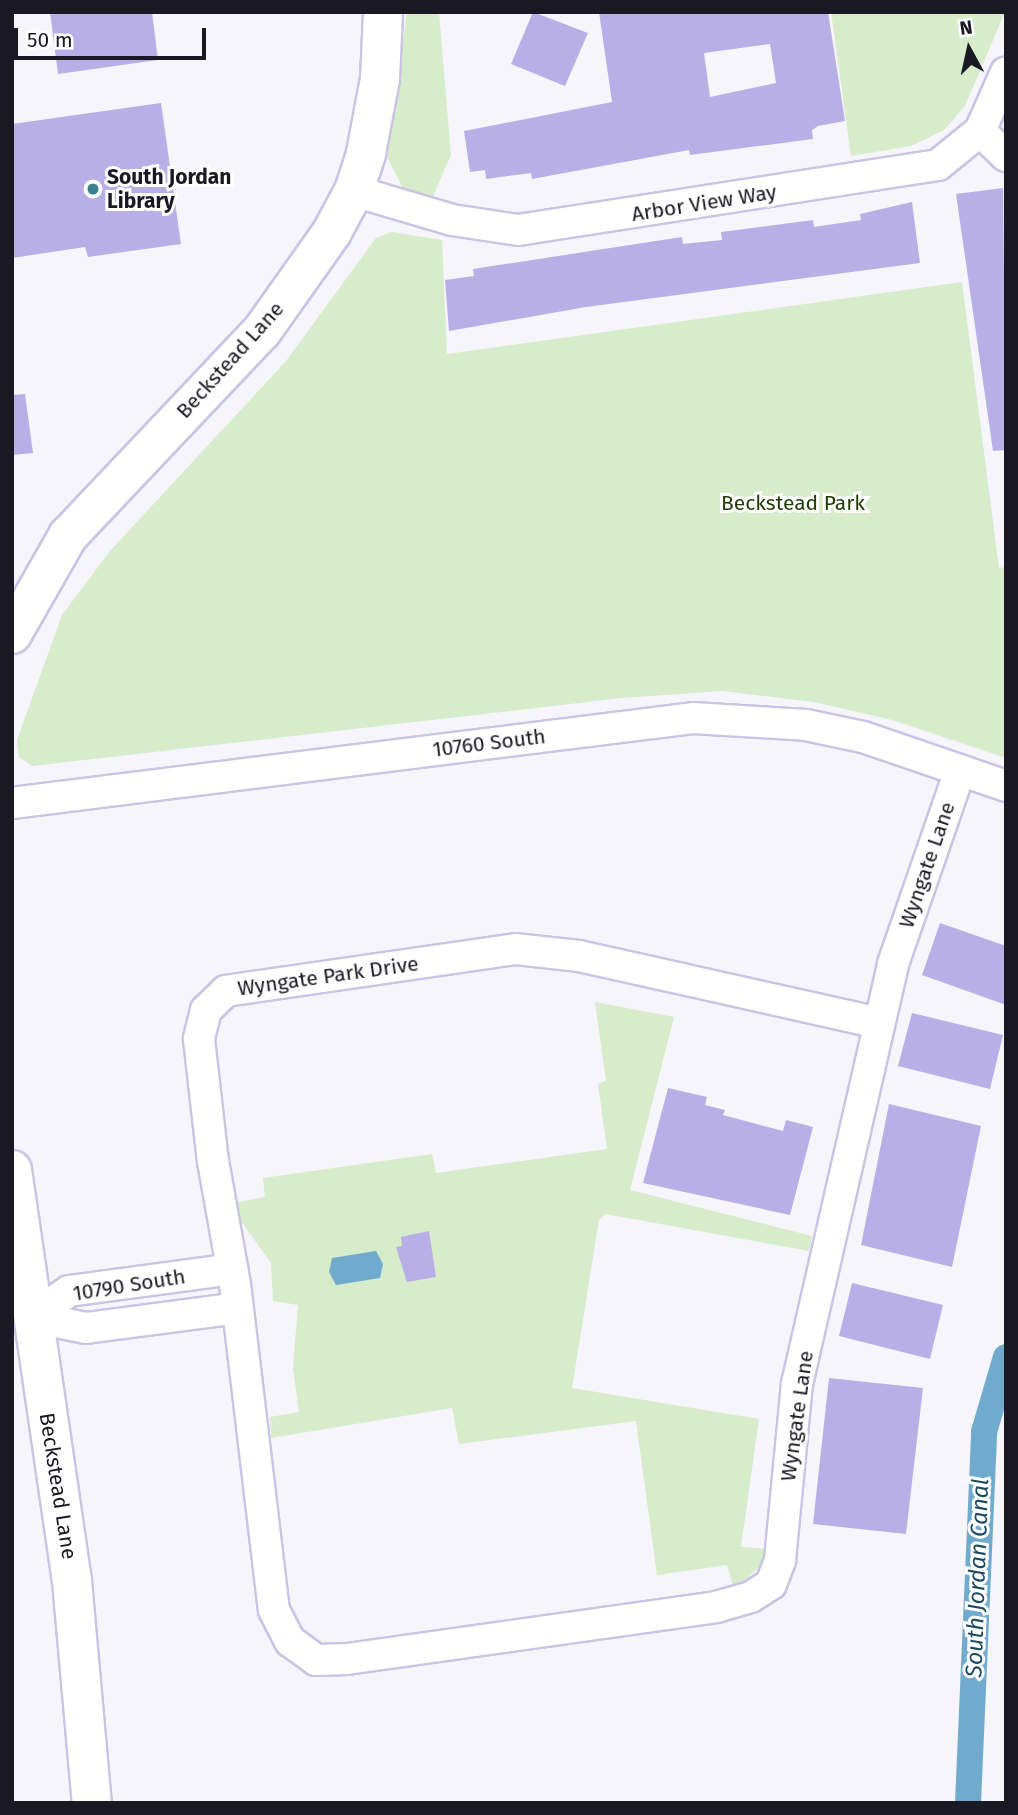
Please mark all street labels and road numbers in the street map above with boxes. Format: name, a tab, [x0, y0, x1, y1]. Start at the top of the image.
street label: Arbor View Way	[630, 179, 778, 227]
street label: Beckstead Lane	[171, 297, 289, 423]
street label: 10760 South	[431, 724, 547, 762]
street label: Wyngate Lane	[894, 799, 960, 931]
street label: Wyngate Park Drive	[236, 951, 420, 1001]
street label: 10790 South	[71, 1264, 187, 1306]
street label: Wyngate Lane	[775, 1349, 819, 1483]
street label: Beckstead Lane	[34, 1411, 82, 1561]

